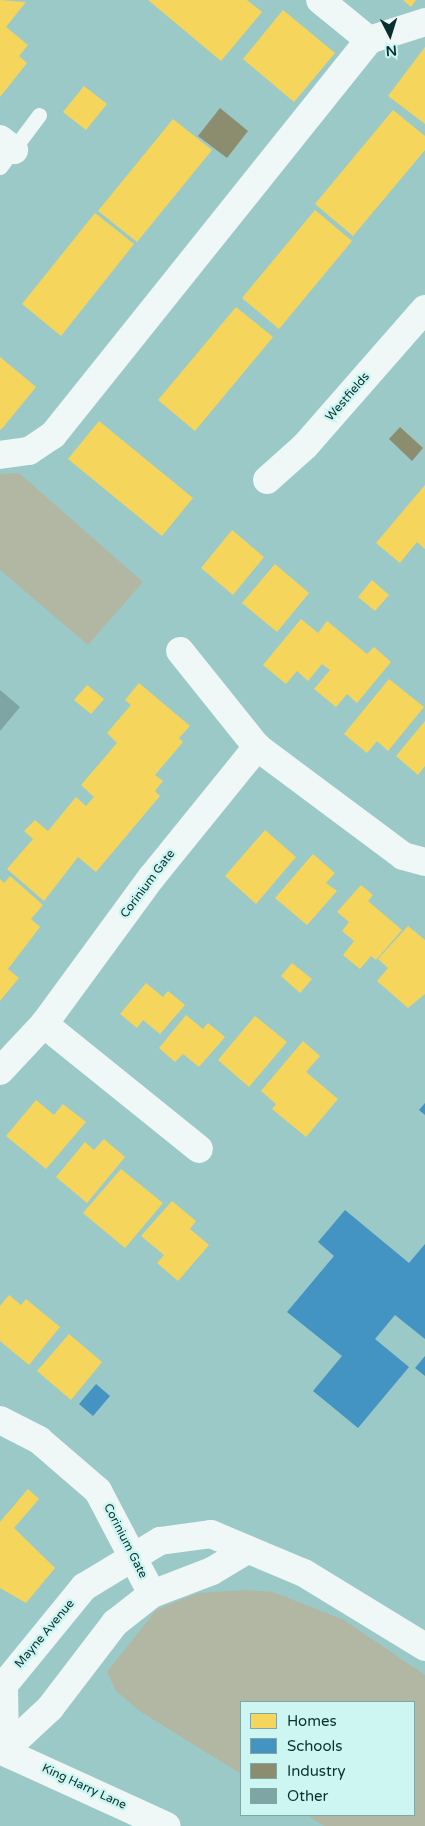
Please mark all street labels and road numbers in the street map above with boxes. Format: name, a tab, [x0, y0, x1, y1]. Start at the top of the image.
street label: Westfields	[323, 370, 373, 424]
street label: Corinium Gate	[118, 847, 178, 921]
street label: Corinium Gate	[100, 1501, 150, 1581]
street label: Mayne Avenue	[12, 1597, 78, 1671]
street label: King Harry Lane	[40, 1761, 128, 1813]

